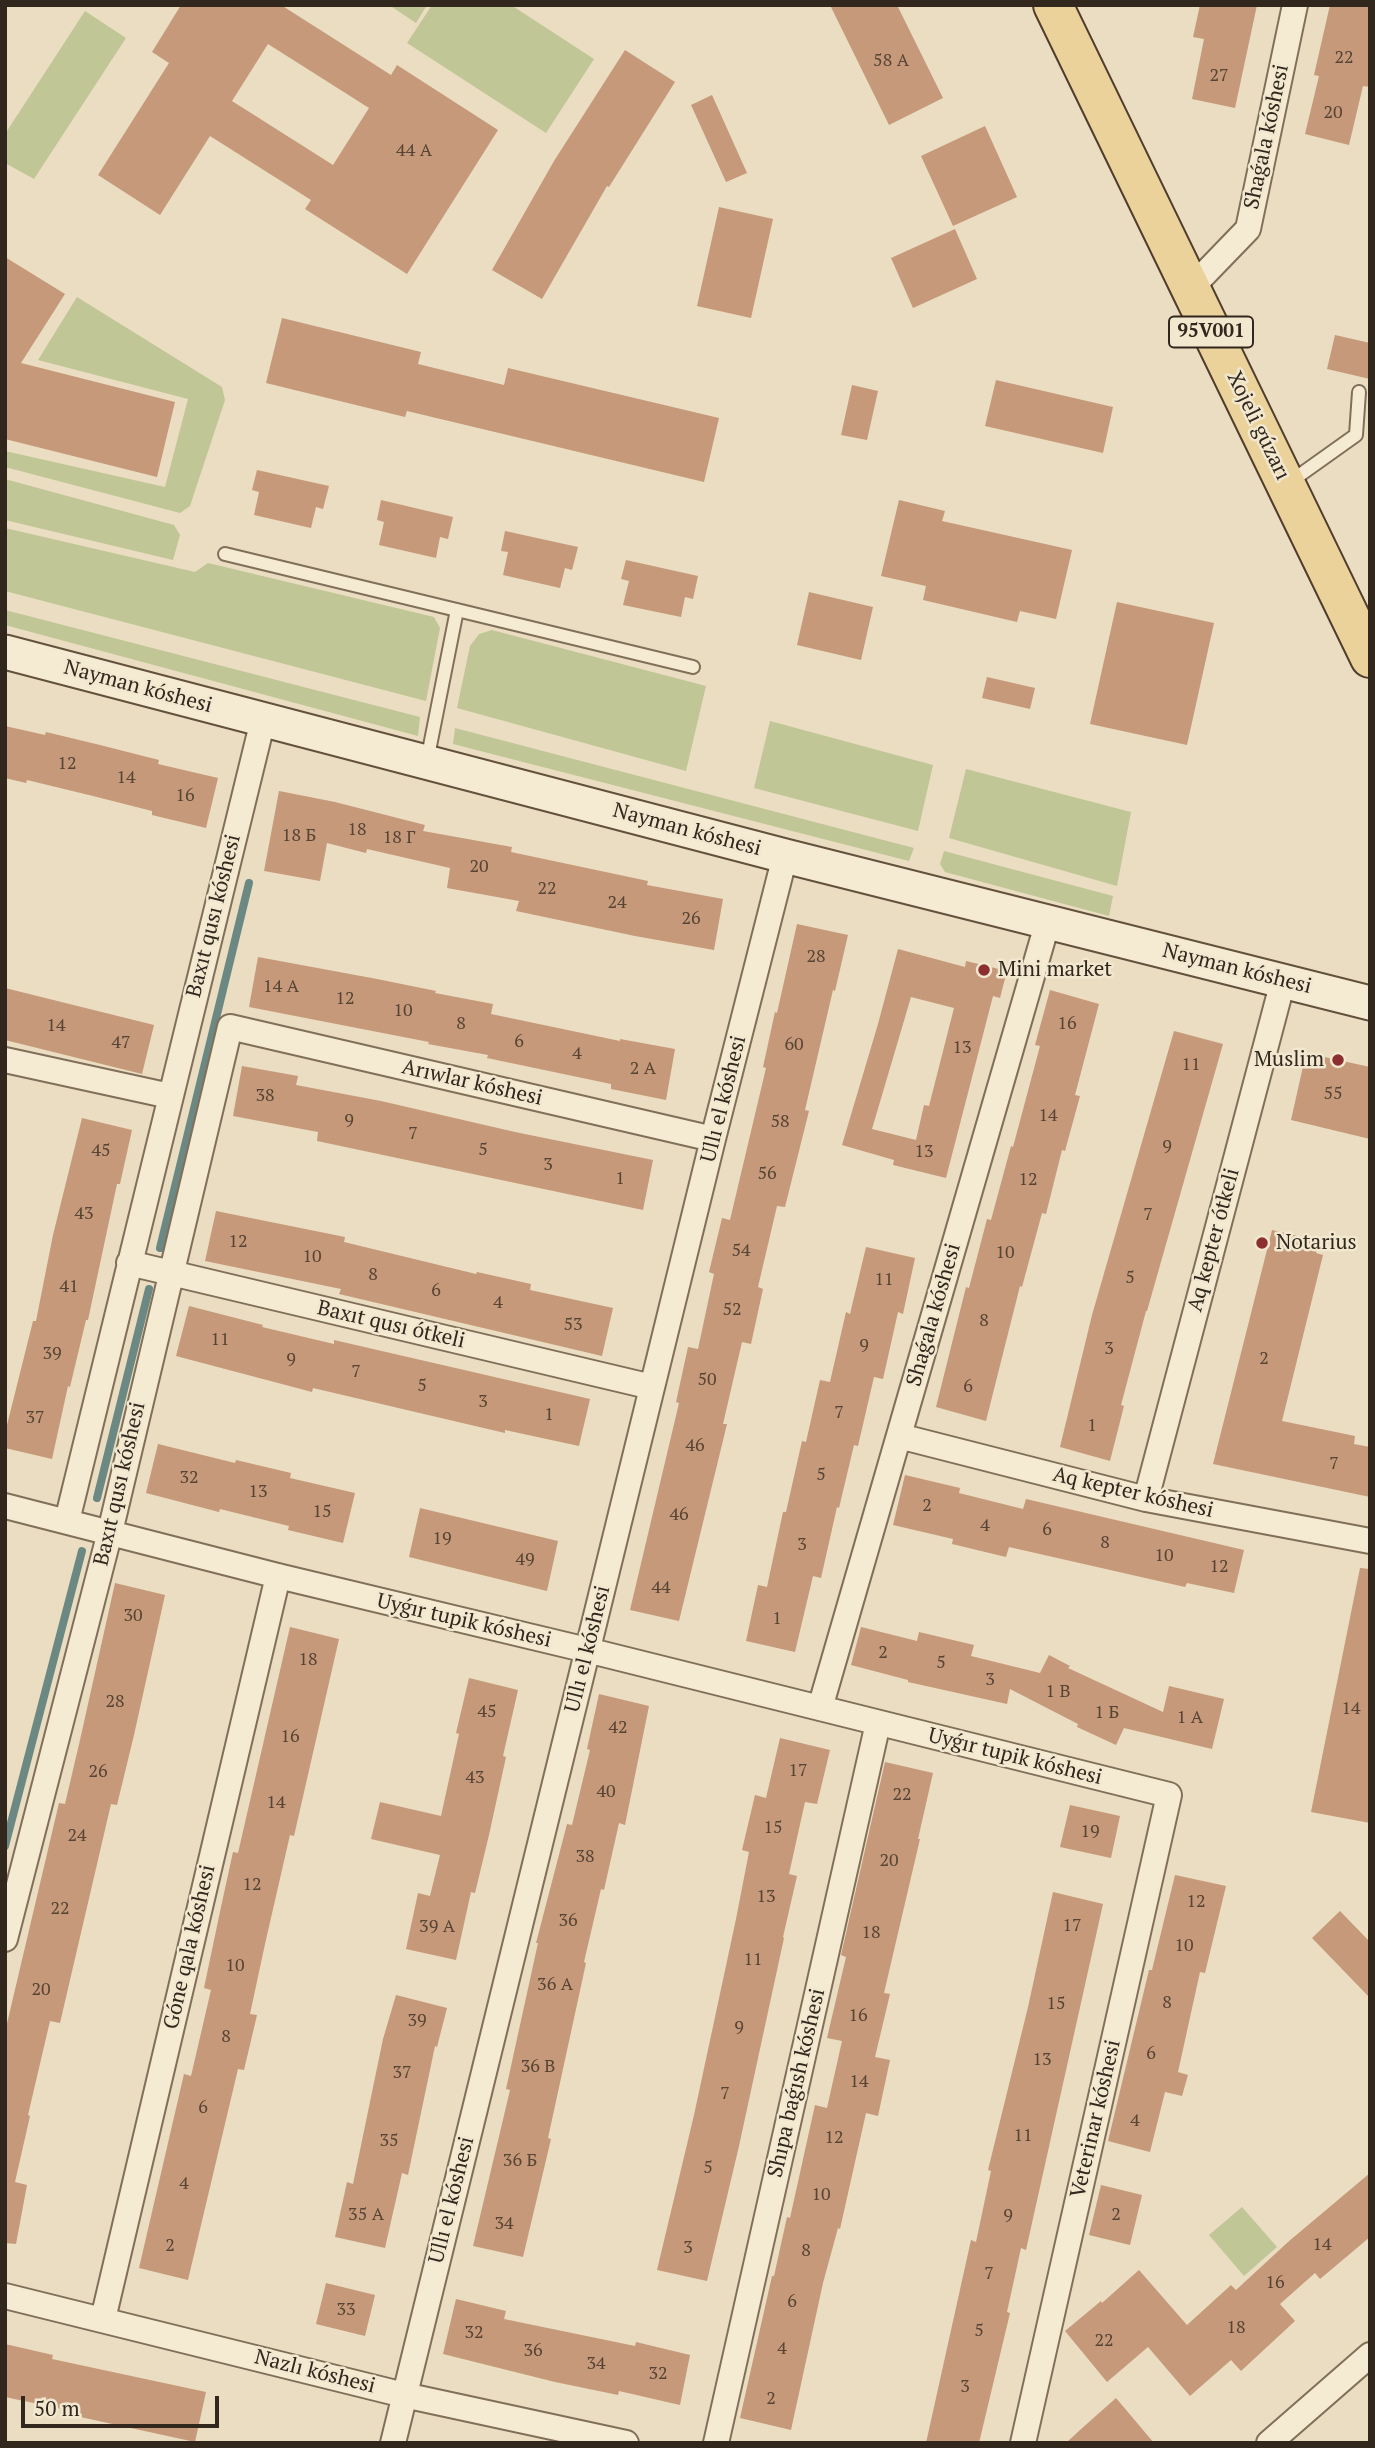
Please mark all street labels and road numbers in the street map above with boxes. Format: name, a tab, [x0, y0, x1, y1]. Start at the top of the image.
street label: Shaǵala kóshesi	[1239, 62, 1295, 212]
road number: 95V001	[1169, 316, 1253, 348]
street label: Xojeli gúzarı	[1221, 368, 1295, 484]
street label: Nayman kóshesi	[61, 655, 215, 719]
street label: Nayman kóshesi	[610, 798, 764, 862]
street label: Baxıt qusı kóshesi	[182, 832, 246, 1000]
street label: Nayman kóshesi	[1160, 938, 1314, 1000]
street label: Ullı el kóshesi	[696, 1033, 752, 1165]
street label: Arıwlar kóshesi	[399, 1055, 545, 1111]
street label: Aq kepter ótkeli	[1183, 1166, 1245, 1314]
street label: Shaǵala kóshesi	[902, 1241, 966, 1389]
street label: Baxıt qusı ótkeli	[315, 1296, 467, 1354]
street label: Baxıt qusı kóshesi	[89, 1400, 151, 1568]
street label: Aq kepter kóshesi	[1050, 1462, 1216, 1524]
street label: Ullı el kóshesi	[560, 1583, 616, 1715]
street label: Uyǵır tupik kóshesi	[374, 1589, 554, 1653]
street label: Uyǵır tupik kóshesi	[925, 1723, 1105, 1791]
street label: Góne qala kóshesi	[159, 1862, 221, 2032]
street label: Shıpa baǵısh kóshesi	[763, 1986, 831, 2180]
street label: Veterinar kóshesi	[1066, 2037, 1126, 2201]
street label: Ullı el kóshesi	[424, 2134, 480, 2266]
street label: Nazlı kóshesi	[252, 2345, 378, 2399]

